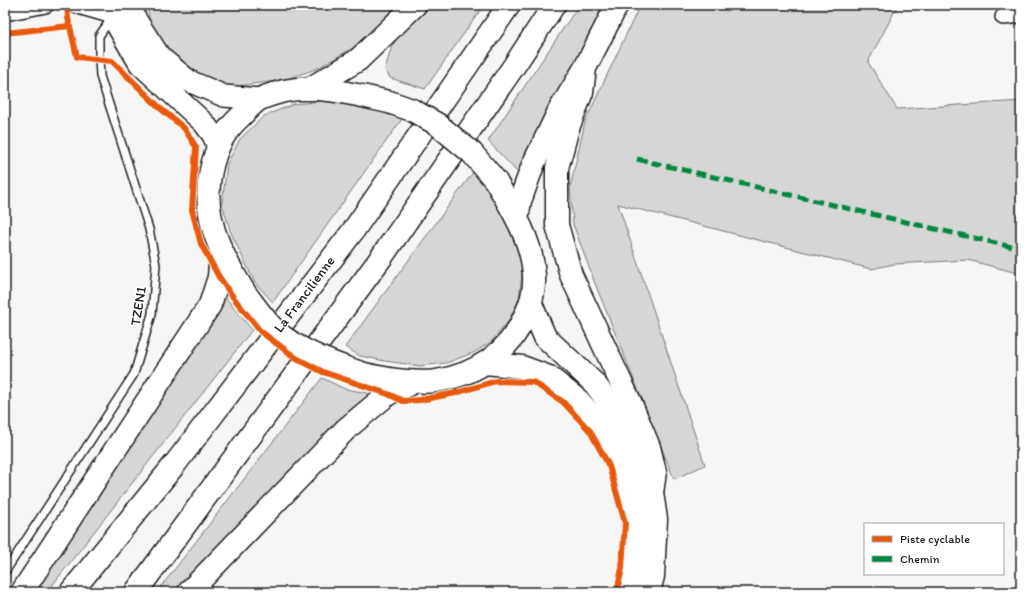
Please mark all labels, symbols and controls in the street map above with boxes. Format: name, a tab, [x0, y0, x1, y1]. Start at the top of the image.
street label: La Francilienne	[270, 253, 339, 336]
street label: TZEN1	[127, 285, 150, 327]
legend	[864, 523, 1004, 575]
text: Piste cyclable	[900, 532, 970, 546]
text: Chemin	[900, 552, 940, 566]

